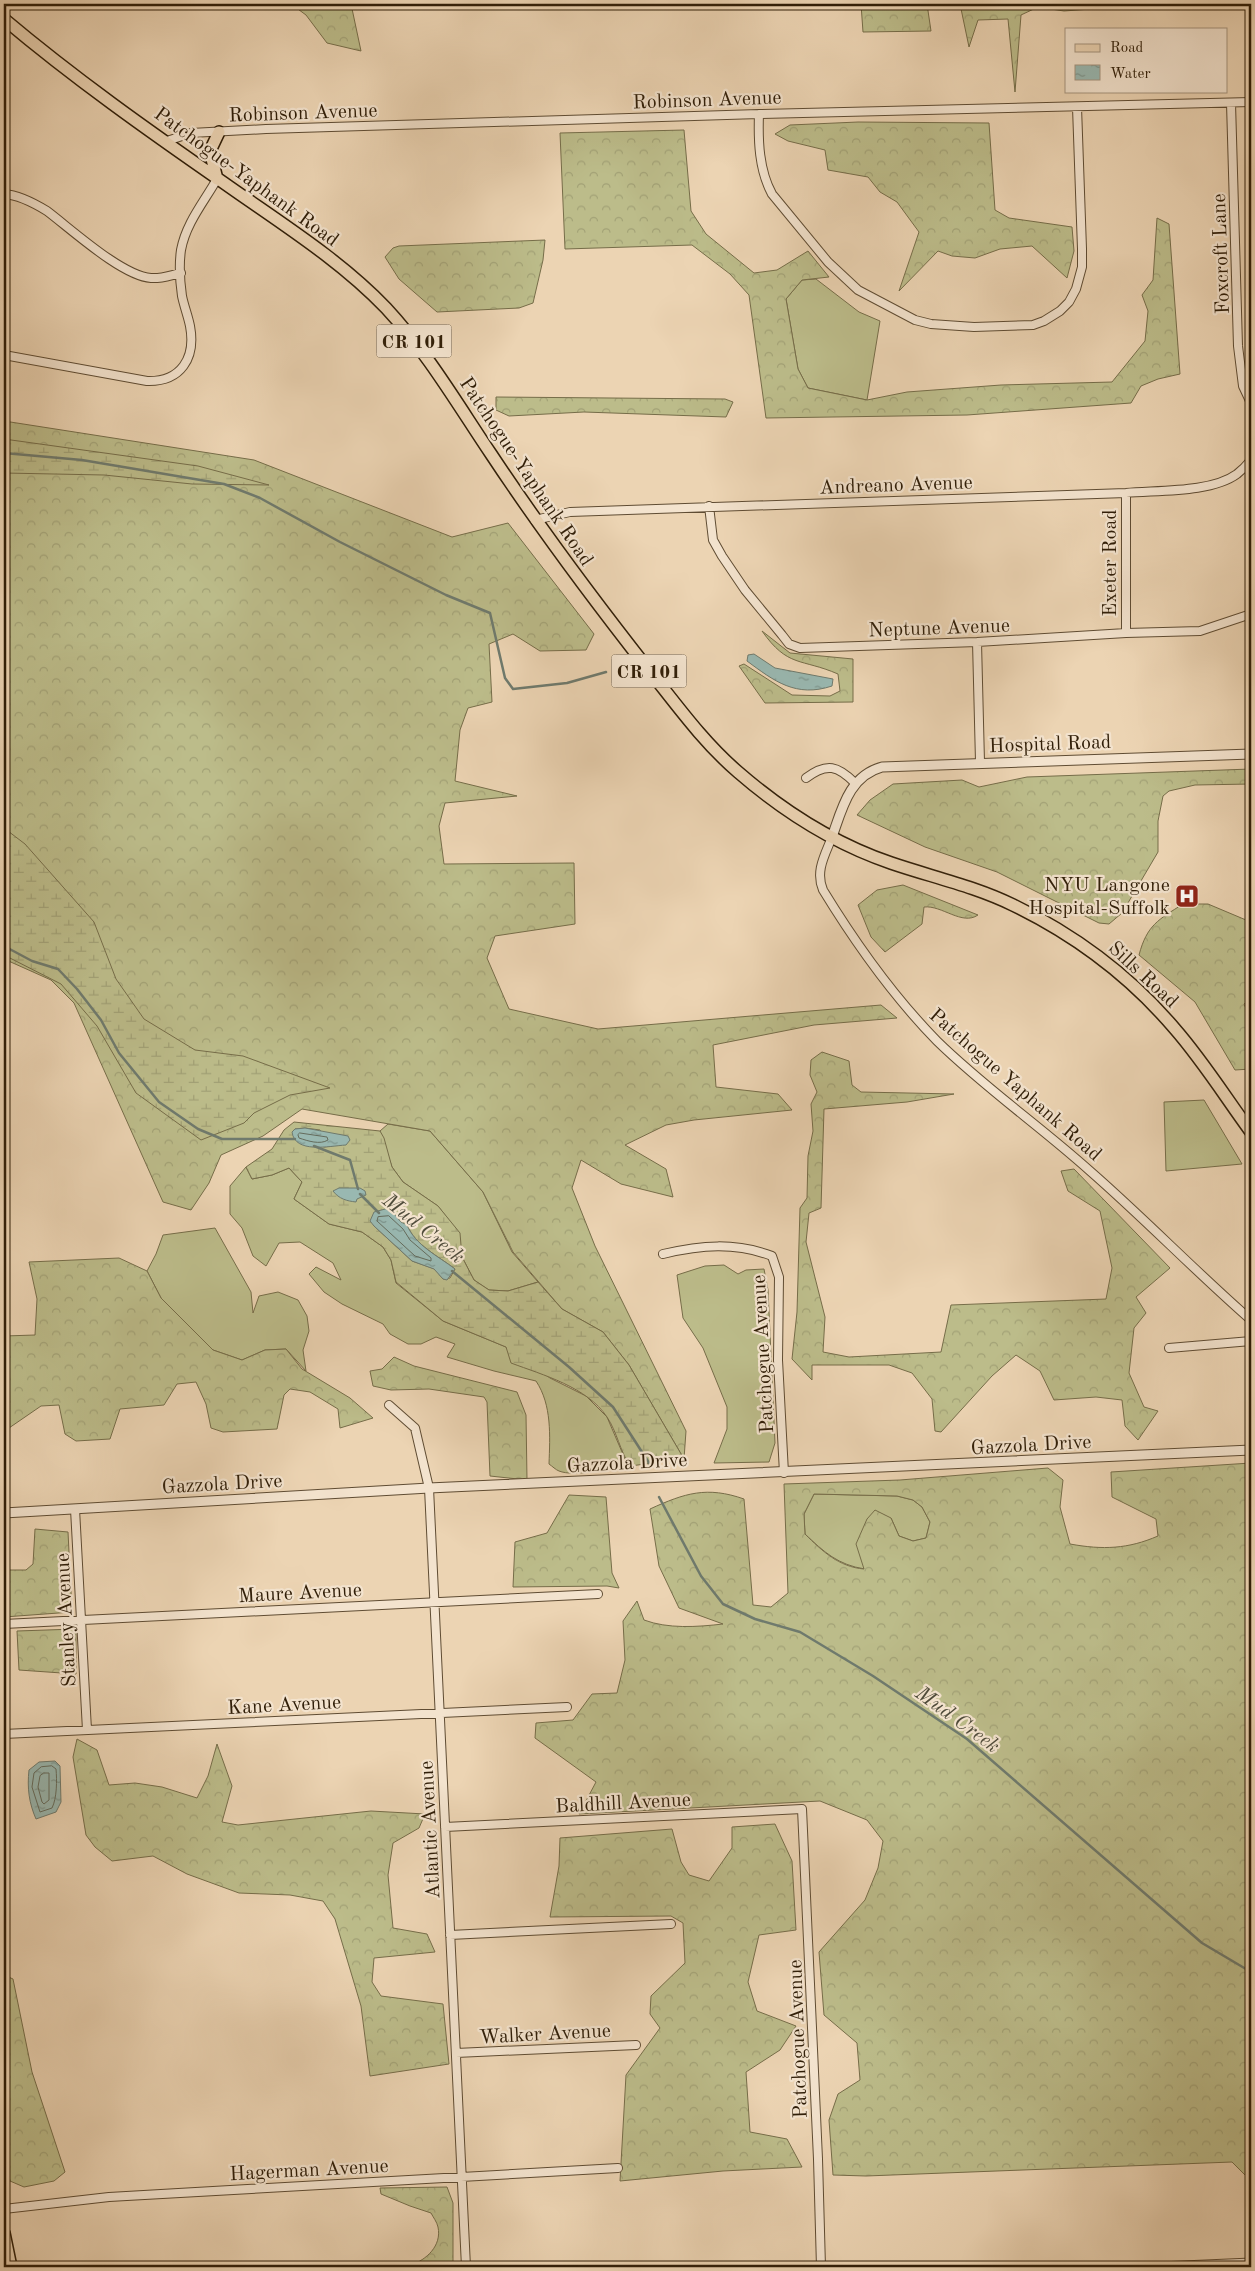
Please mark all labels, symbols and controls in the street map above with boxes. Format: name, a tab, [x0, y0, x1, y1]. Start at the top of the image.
legend	[1065, 28, 1228, 92]
text: Road	[1110, 41, 1144, 56]
text: Water	[1110, 67, 1151, 82]
street label: Robinson Avenue	[632, 88, 782, 114]
street label: Robinson Avenue	[228, 101, 378, 127]
street label: Patchogue-Yaphank Road	[150, 104, 342, 251]
street label: Foxcroft Lane	[1210, 193, 1234, 315]
road number: CR 101	[376, 324, 452, 358]
street label: Patchogue-Yaphank Road	[455, 374, 596, 570]
street label: Andreano Avenue	[819, 473, 973, 499]
street label: Exeter Road	[1101, 509, 1121, 617]
street label: Neptune Avenue	[868, 617, 1010, 641]
road number: CR 101	[612, 654, 686, 688]
street label: Hospital Road	[988, 733, 1112, 757]
place label: NYU Langone Hospital-Suffolk	[1028, 876, 1170, 919]
hospital icon: NYU Langone Hospital-Suffolk	[1174, 883, 1200, 909]
street label: Sills Road	[1104, 938, 1181, 1013]
street label: Patchogue Yaphank Road	[925, 1005, 1105, 1166]
water label: Mud Creek	[377, 1189, 468, 1268]
street label: Patchogue Avenue	[750, 1274, 778, 1434]
street label: Gazzola Drive	[970, 1433, 1092, 1459]
street label: Gazzola Drive	[566, 1451, 688, 1477]
street label: Gazzola Drive	[161, 1472, 283, 1498]
street label: Stanley Avenue	[53, 1552, 81, 1688]
street label: Maure Avenue	[238, 1581, 362, 1607]
water label: Mud Creek	[910, 1682, 1003, 1758]
street label: Kane Avenue	[227, 1693, 342, 1719]
street label: Atlantic Avenue	[417, 1760, 445, 1900]
street label: Baldhill Avenue	[555, 1790, 691, 1818]
street label: Patchogue Avenue	[786, 1959, 812, 2119]
street label: Walker Avenue	[479, 2022, 612, 2048]
street label: Hagerman Avenue	[229, 2157, 389, 2185]

